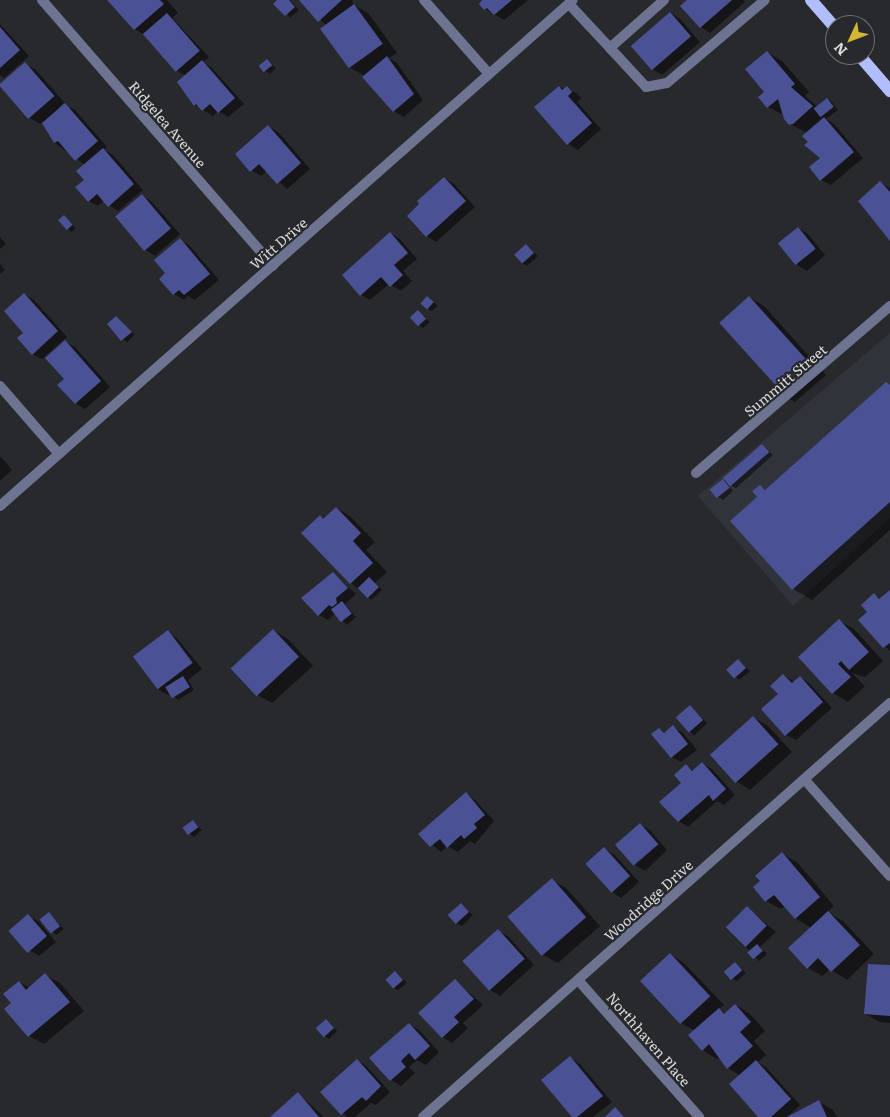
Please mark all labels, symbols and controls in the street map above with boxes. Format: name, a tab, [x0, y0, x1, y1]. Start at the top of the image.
north arrow	[825, 15, 875, 65]
text: N	[828, 38, 851, 61]
street label: Ridgelea Avenue	[126, 77, 210, 171]
street label: Witt Drive	[246, 214, 310, 272]
street label: Summitt Street	[740, 341, 830, 419]
street label: Woodridge Drive	[600, 856, 696, 944]
street label: Northhaven Place	[604, 989, 694, 1089]

